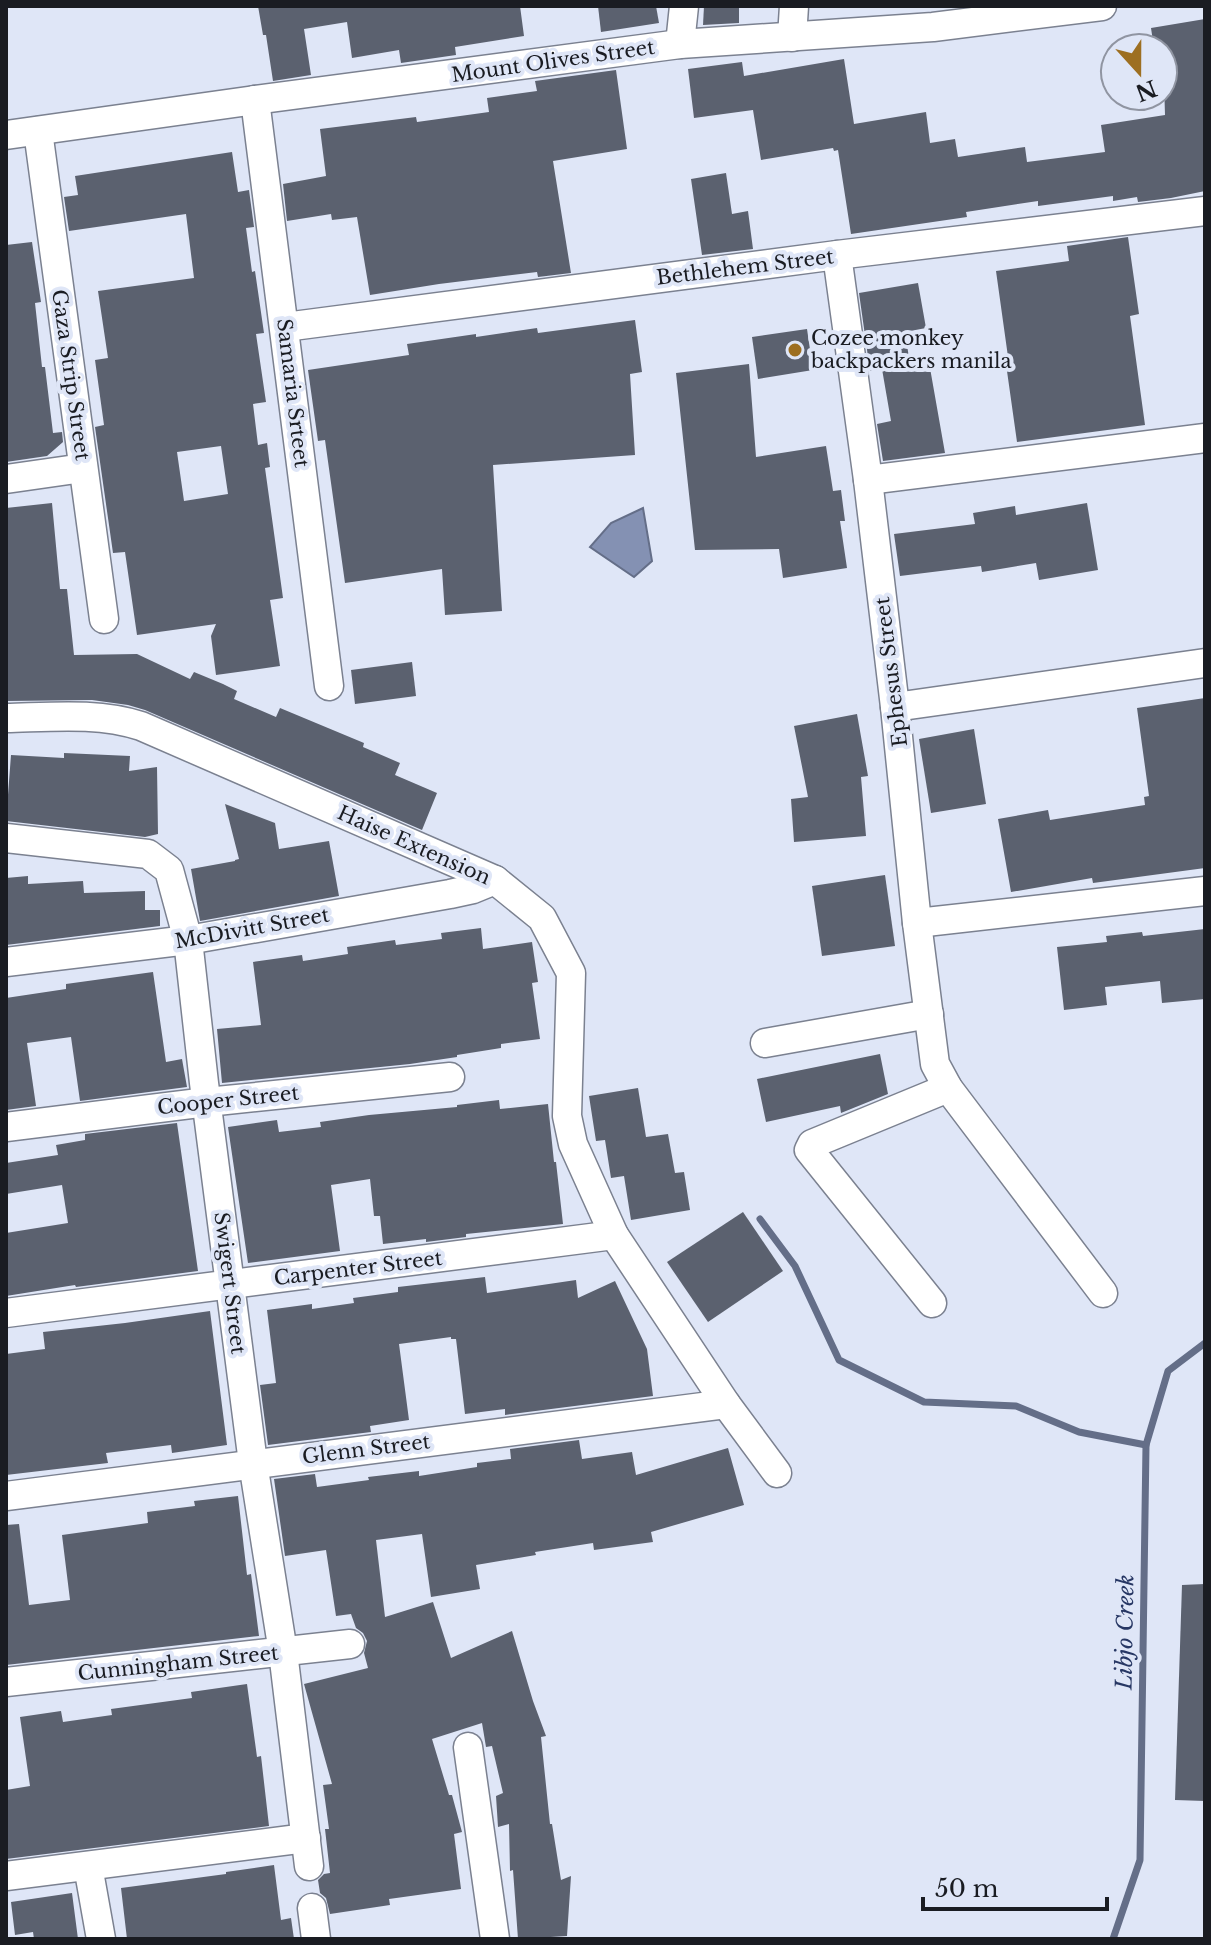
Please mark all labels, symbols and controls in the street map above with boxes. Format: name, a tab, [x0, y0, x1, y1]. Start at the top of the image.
north arrow	[1099, 32, 1179, 112]
street label: Mount Olives Street	[450, 35, 657, 87]
text: N	[1131, 74, 1160, 107]
street label: Bethlehem Street	[655, 244, 836, 290]
street label: Gaza Strip Street	[47, 288, 95, 462]
street label: Samaria Srteet	[272, 317, 314, 469]
place label: Cozee monkey backpackers manila	[810, 326, 1013, 373]
marker: Cozee monkey backpackers manila	[786, 341, 804, 359]
street label: Ephesus Street	[870, 595, 912, 748]
street label: Haise Extension	[334, 800, 494, 890]
street label: McDivitt Street	[173, 903, 332, 953]
street label: Cooper Street	[156, 1081, 300, 1119]
street label: Swigert Street	[209, 1211, 251, 1356]
street label: Carpenter Street	[272, 1246, 444, 1290]
street label: Glenn Street	[301, 1429, 432, 1469]
water label: Libjo Creek	[1110, 1574, 1140, 1691]
street label: Cunningham Street	[76, 1640, 280, 1685]
scale bar	[923, 1861, 1107, 1911]
text: 50 m	[935, 1874, 999, 1903]

